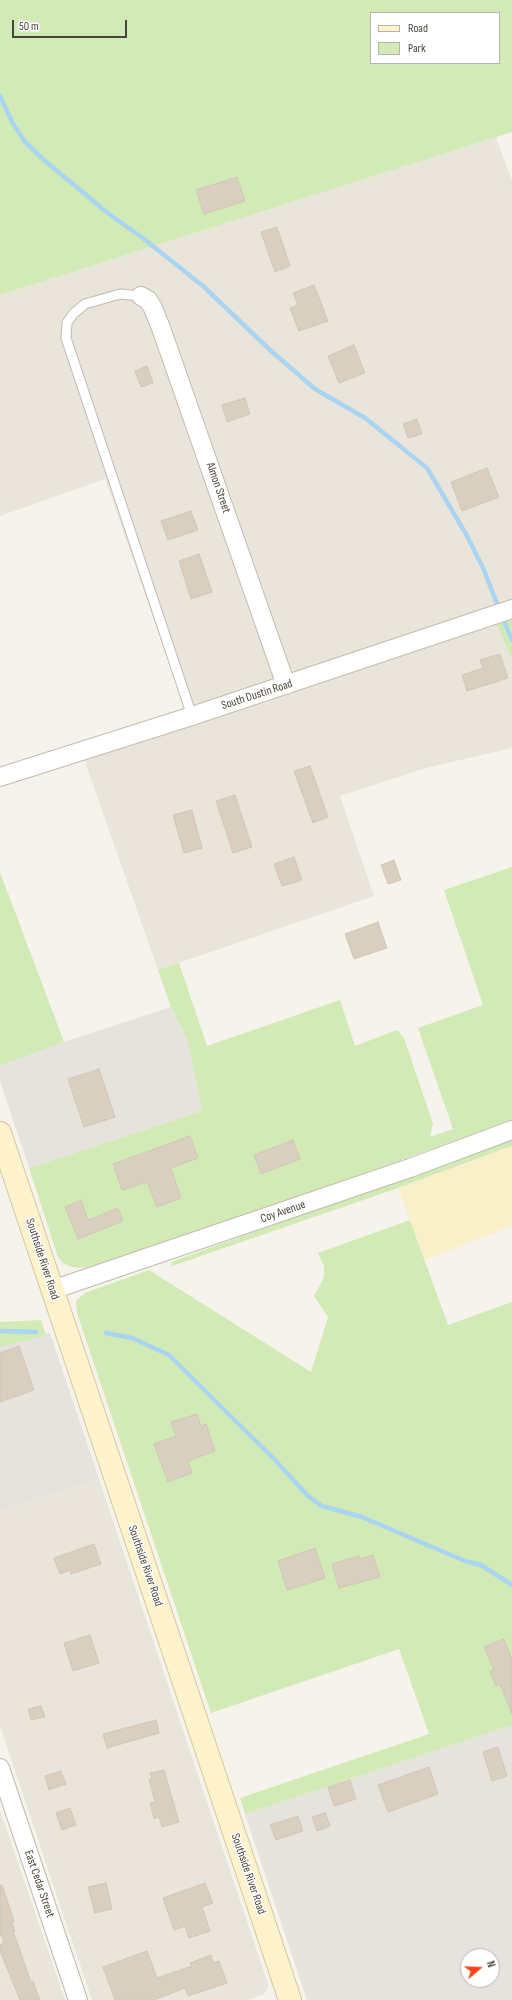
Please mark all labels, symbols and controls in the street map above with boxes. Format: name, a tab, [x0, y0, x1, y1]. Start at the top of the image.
scale bar	[14, 12, 129, 38]
legend	[370, 12, 500, 64]
text: 50 m	[19, 19, 39, 34]
text: Road	[408, 21, 428, 36]
text: Park	[408, 41, 426, 56]
street label: Almon Street	[203, 461, 233, 515]
street label: South Dustin Road	[220, 677, 294, 713]
street label: Coy Avenue	[259, 1198, 307, 1226]
street label: Southside River Road	[22, 1216, 62, 1302]
street label: Southside River Road	[124, 1524, 166, 1608]
street label: Southside River Road	[227, 1832, 269, 1916]
street label: East Cedar Street	[21, 1849, 57, 1919]
north arrow	[460, 1948, 500, 1988]
text: N	[484, 1959, 498, 1969]

